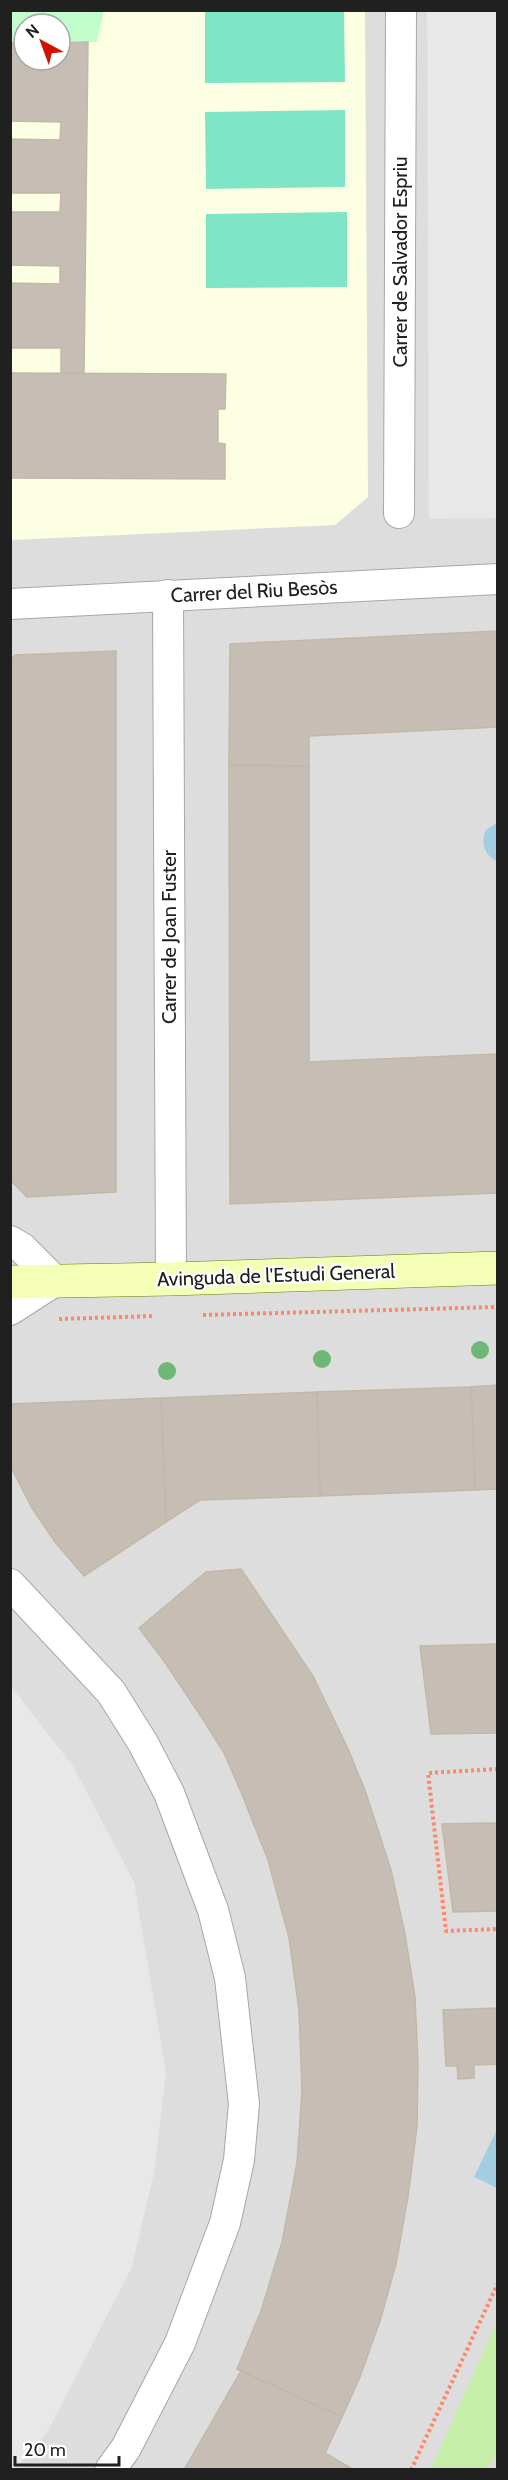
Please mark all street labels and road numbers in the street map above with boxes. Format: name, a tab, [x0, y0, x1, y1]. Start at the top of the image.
street label: Carrer de Salvador Espriu	[388, 157, 412, 367]
street label: Carrer del Riu Besòs	[170, 575, 338, 607]
street label: Carrer de Joan Fuster	[157, 849, 181, 1024]
street label: Avinguda de l'Estudi General	[157, 1259, 396, 1291]

